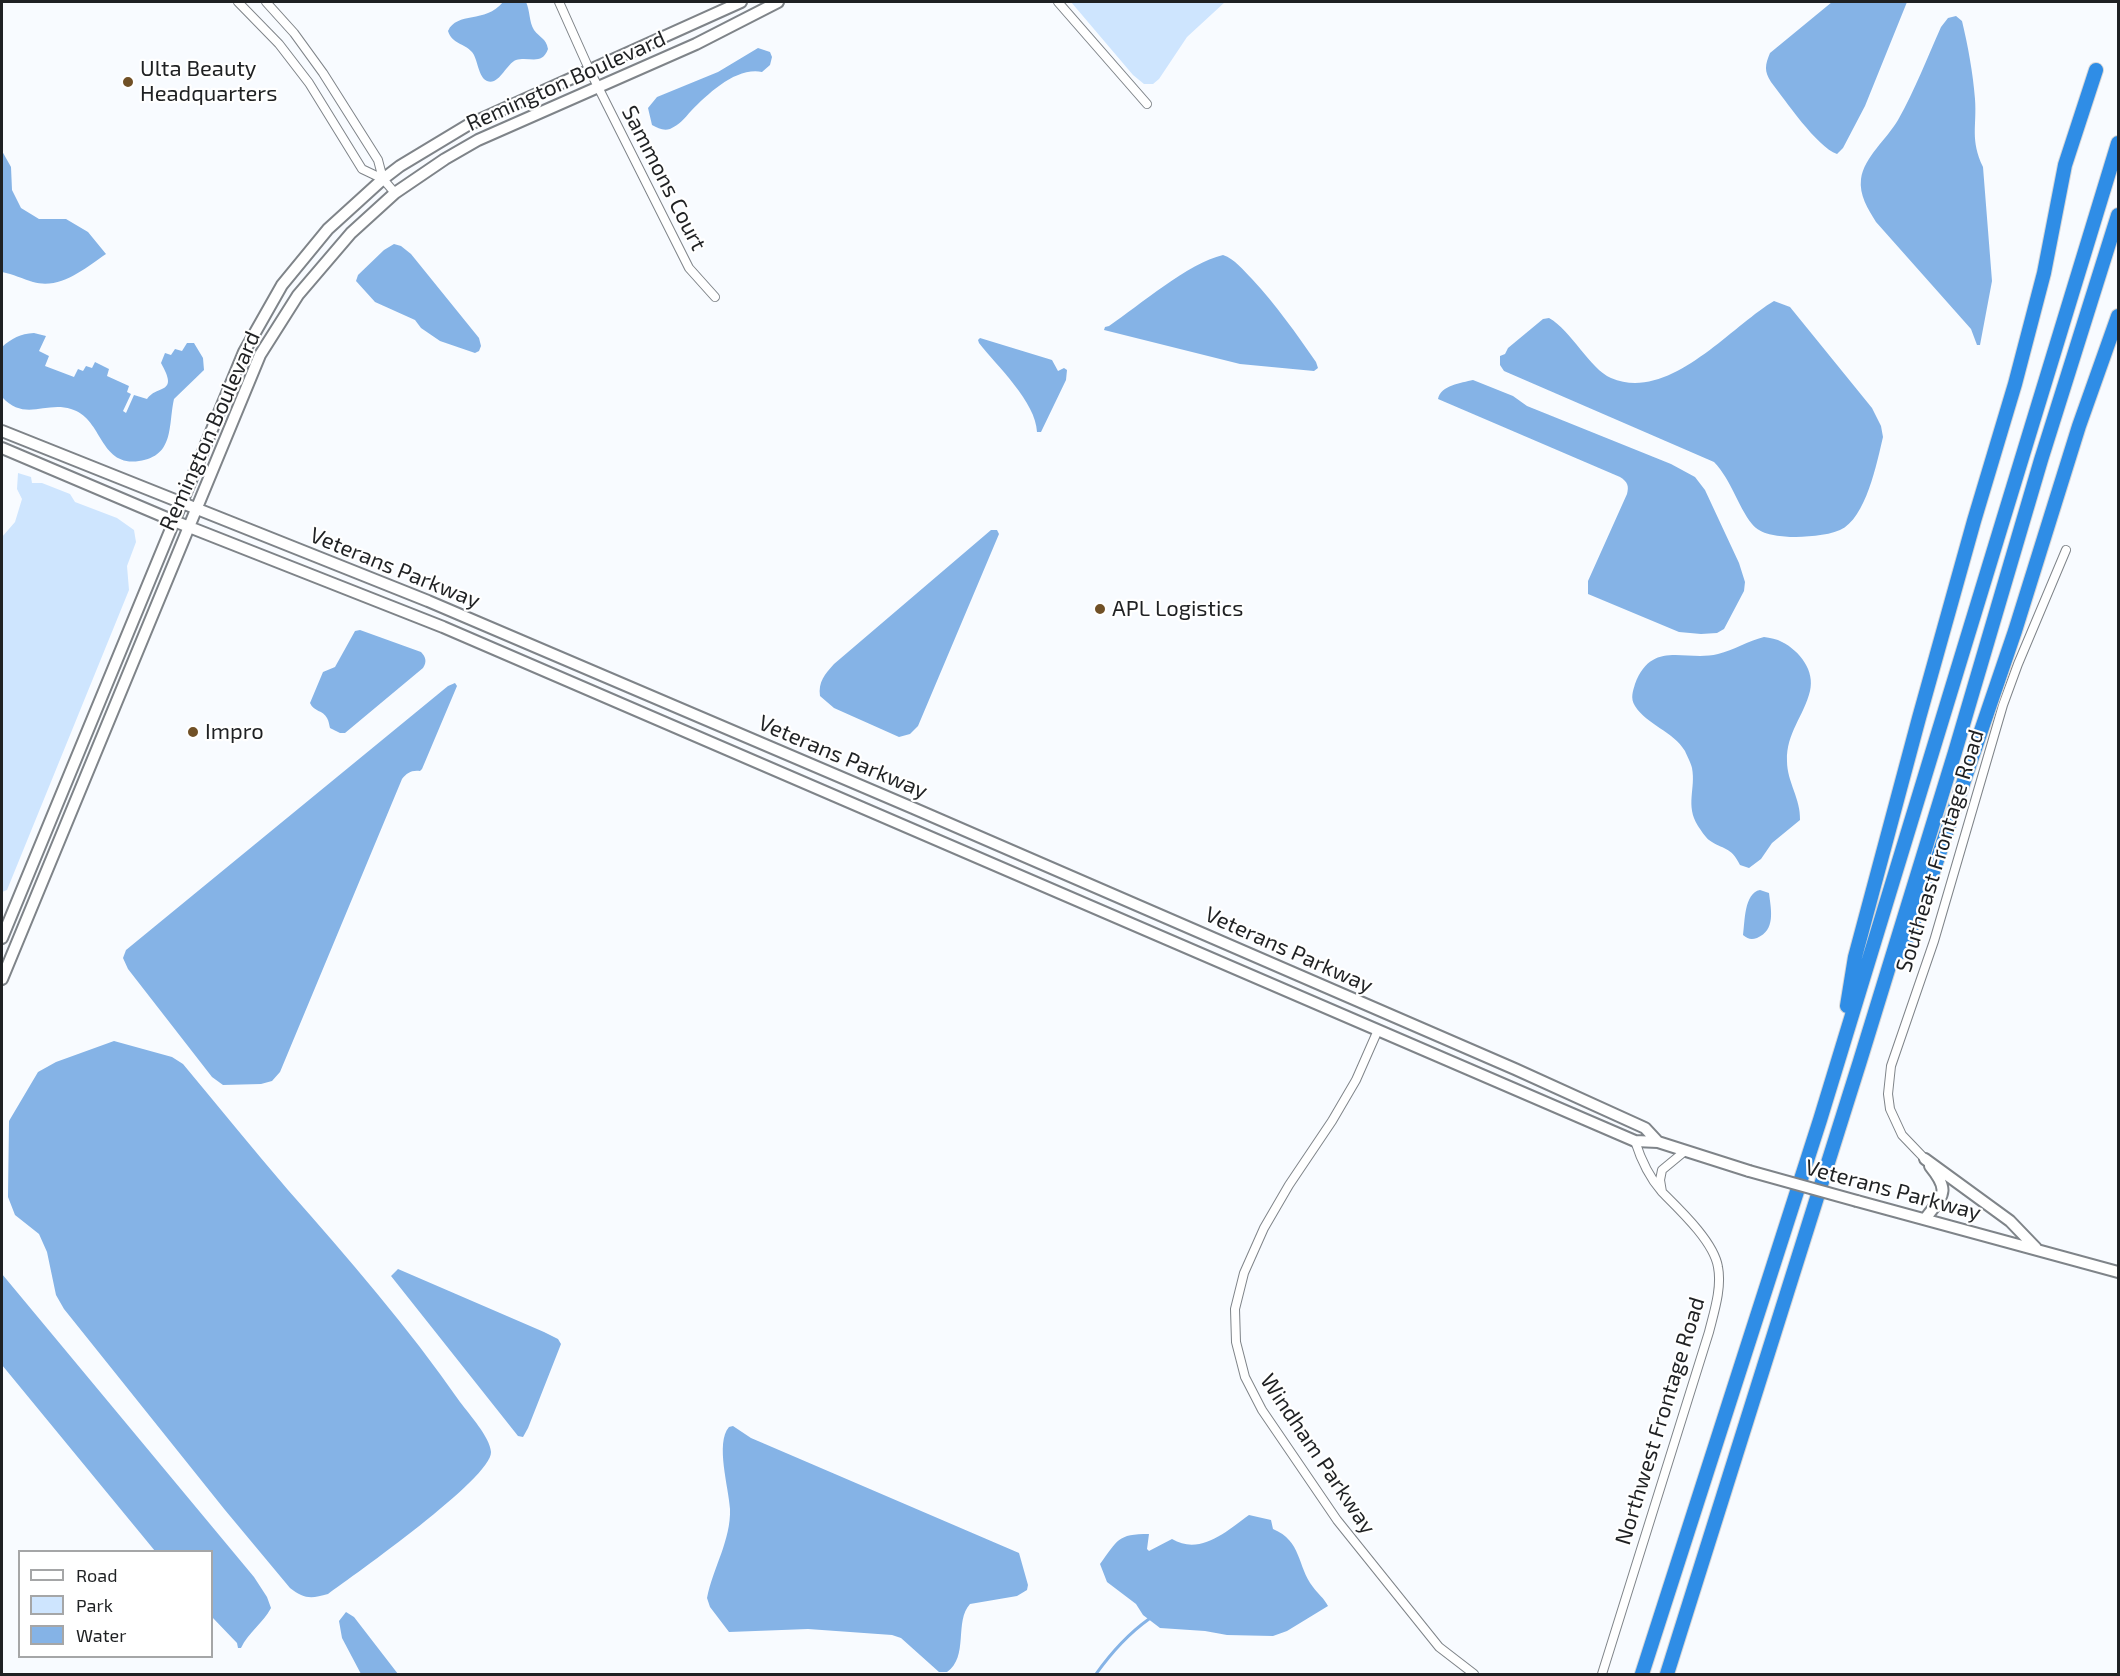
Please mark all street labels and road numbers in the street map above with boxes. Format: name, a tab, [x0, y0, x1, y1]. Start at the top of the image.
street label: Remington Boulevard	[462, 25, 670, 137]
street label: Sammons Court	[616, 101, 712, 255]
street label: Remington Boulevard	[154, 327, 266, 535]
street label: Veterans Parkway	[306, 522, 484, 614]
street label: Veterans Parkway	[754, 709, 932, 805]
street label: Southeast Frontage Road	[1891, 727, 1989, 975]
street label: Veterans Parkway	[1201, 901, 1377, 999]
street label: Veterans Parkway	[1802, 1154, 1984, 1226]
street label: Northwest Frontage Road	[1610, 1294, 1710, 1548]
street label: Windham Parkway	[1255, 1369, 1381, 1539]

